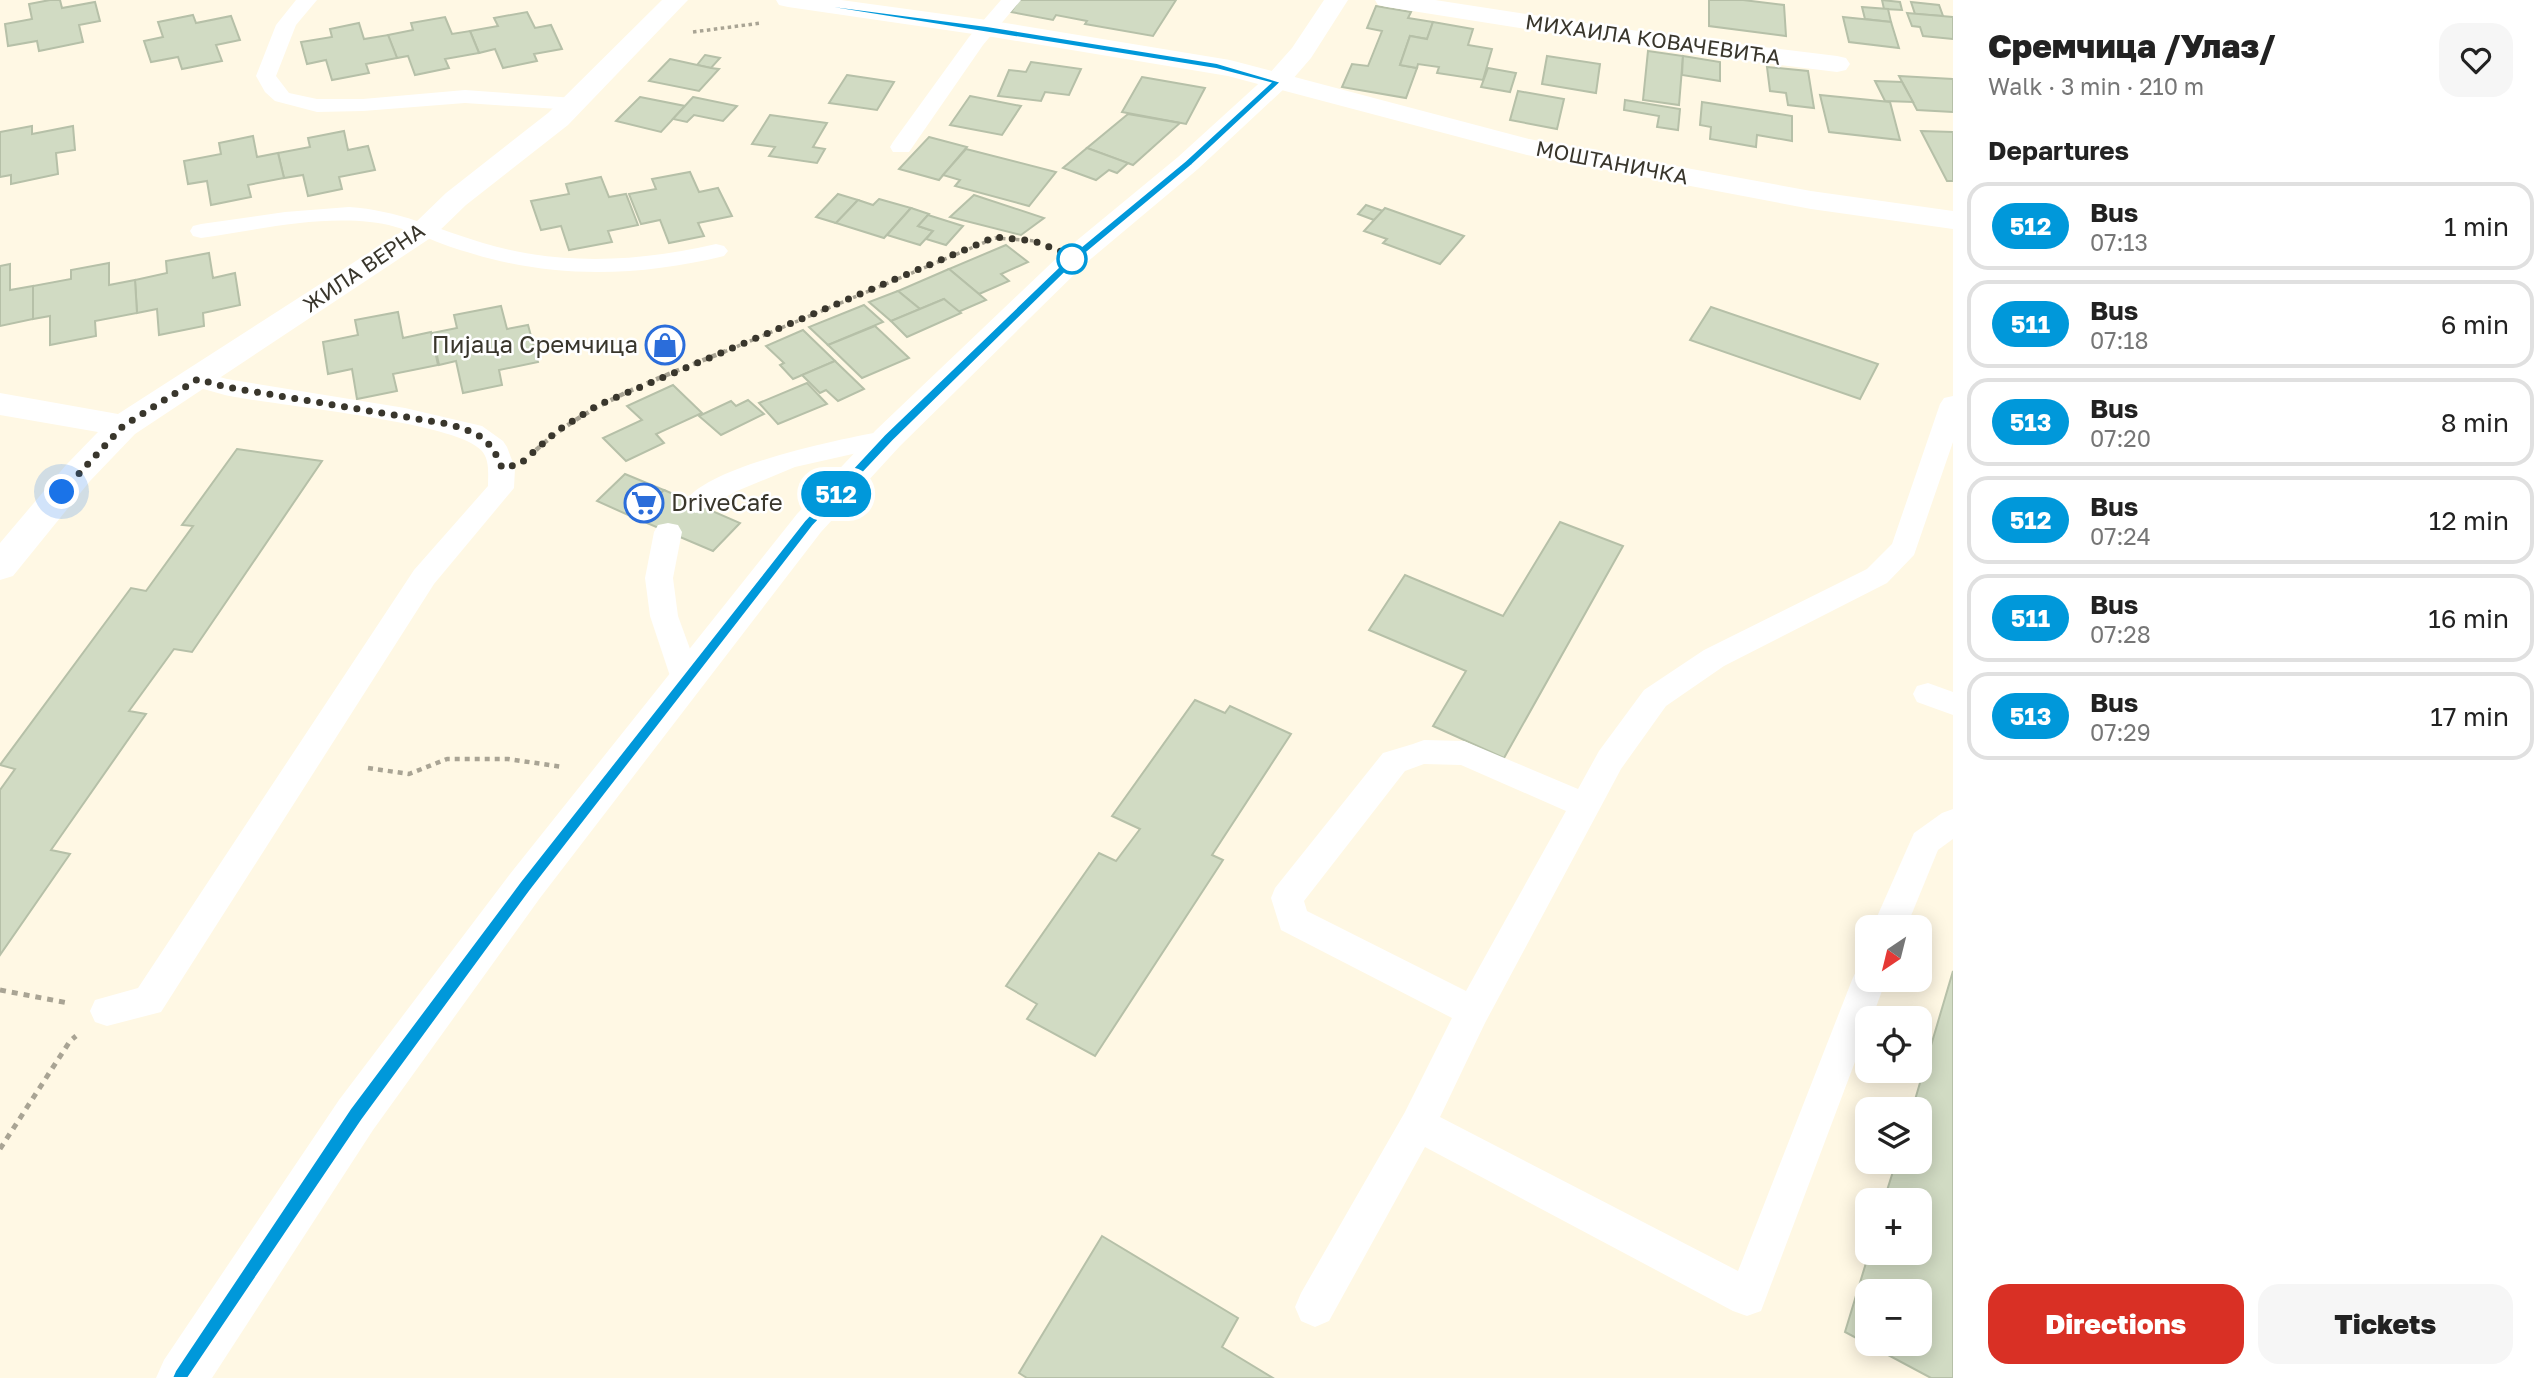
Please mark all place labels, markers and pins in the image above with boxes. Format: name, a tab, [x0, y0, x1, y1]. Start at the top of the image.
unlabelled marker	[1057, 244, 1087, 274]
shop icon: Пијаца Сремчица	[644, 324, 686, 366]
place label: Пијаца Сремчица	[432, 329, 638, 358]
supermarket icon: DriveCafe	[623, 482, 665, 524]
place label: DriveCafe	[671, 487, 783, 516]

